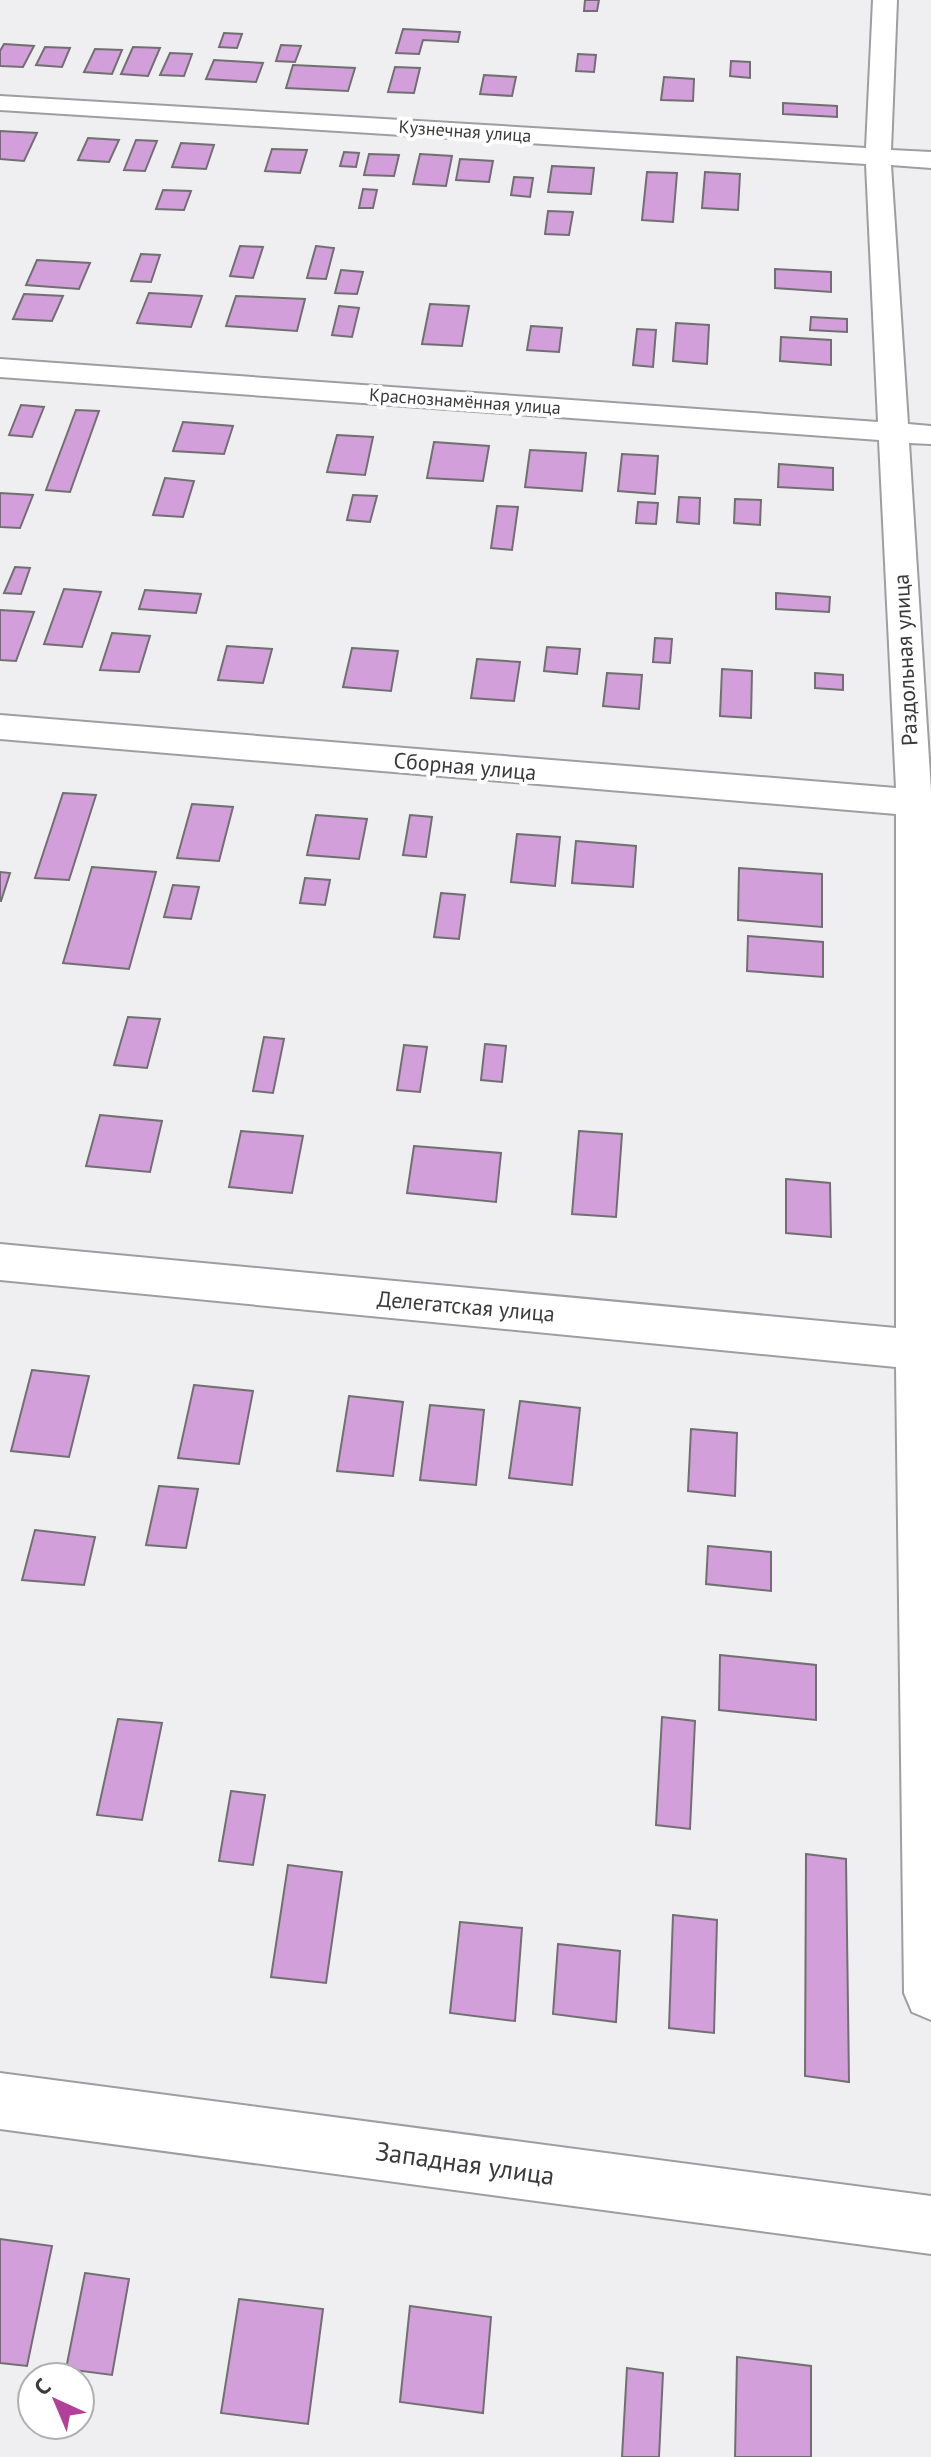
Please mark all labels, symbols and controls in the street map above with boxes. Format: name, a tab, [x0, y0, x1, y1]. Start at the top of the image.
street label: Кузнечная улица	[398, 115, 532, 147]
street label: Краснознамённая улица	[368, 383, 562, 419]
street label: Раздольная улица	[887, 573, 923, 747]
street label: Сборная улица	[392, 746, 538, 786]
street label: Делегатская улица	[376, 1284, 556, 1328]
street label: Западная улица	[373, 2134, 557, 2192]
north arrow	[16, 2361, 96, 2441]
text: С	[28, 2372, 56, 2401]

